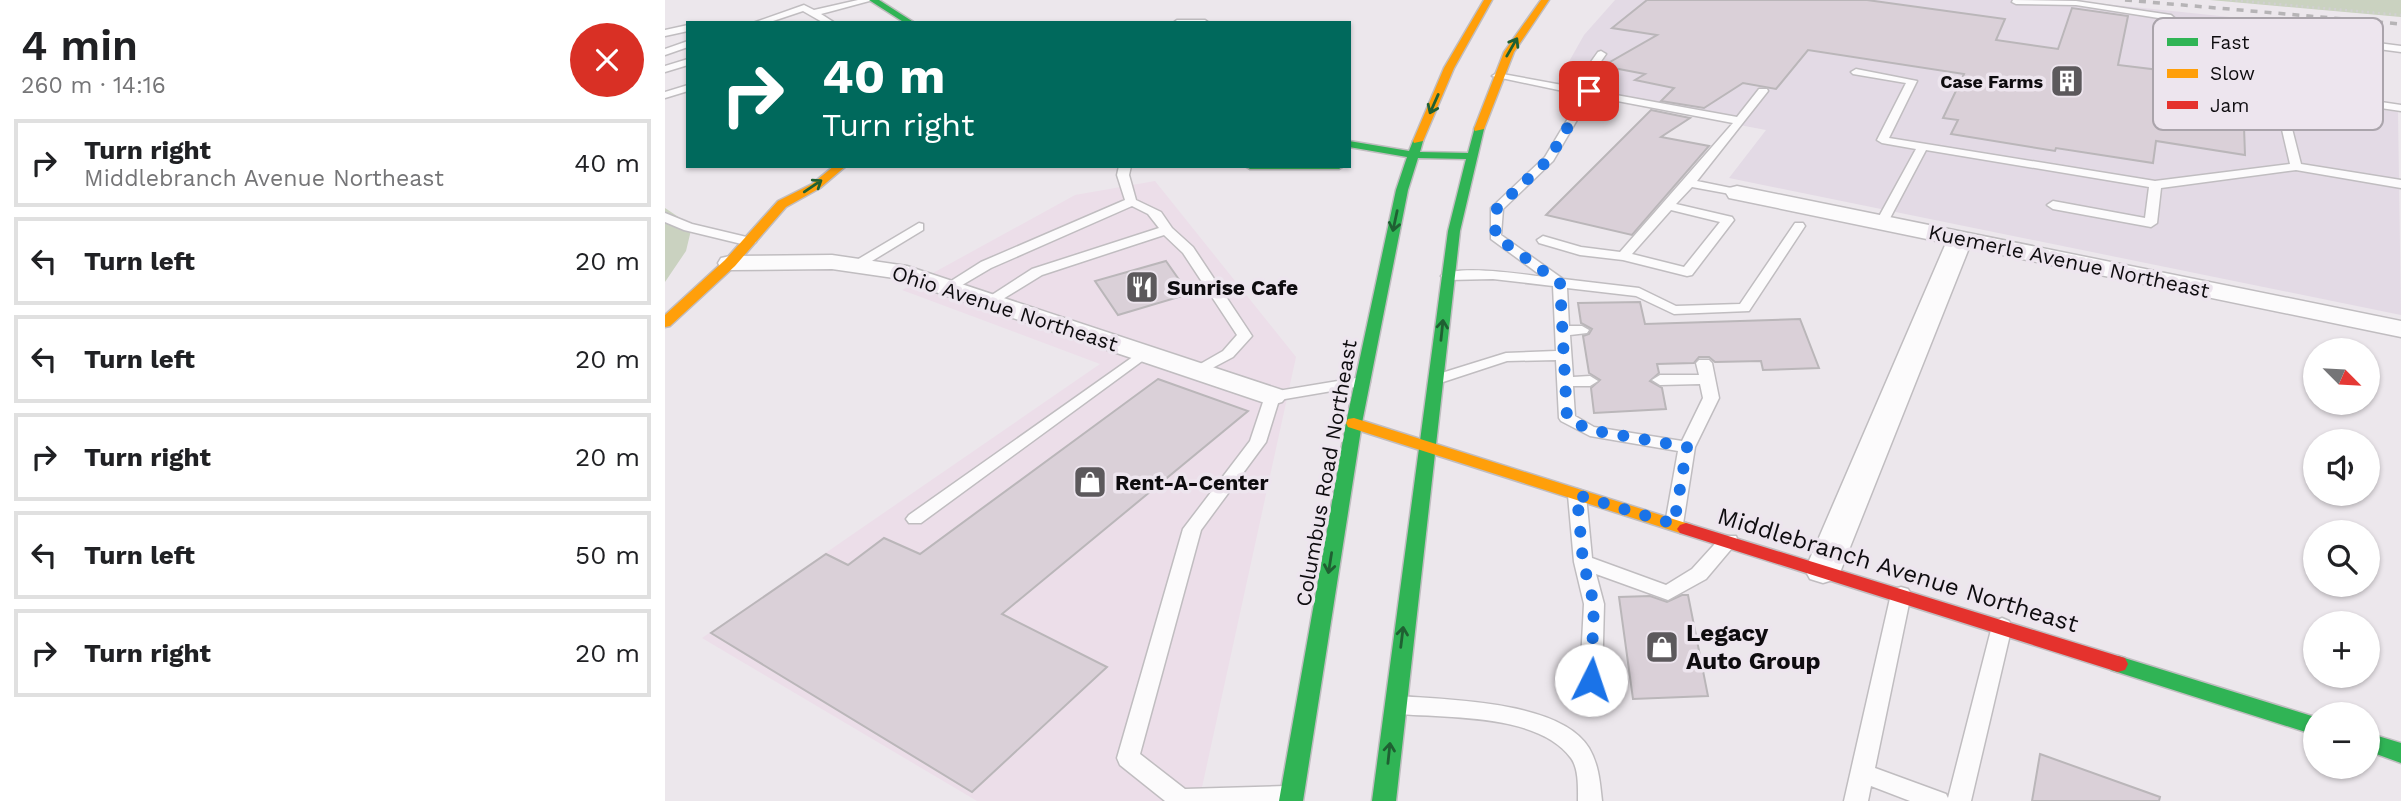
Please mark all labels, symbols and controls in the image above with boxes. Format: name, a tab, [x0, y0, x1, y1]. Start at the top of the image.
legend	[2153, 18, 2383, 130]
text: 4 min	[21, 21, 138, 70]
button: close	[570, 23, 644, 97]
text: Fast	[2210, 31, 2249, 54]
one-way arrow	[1505, 38, 1519, 58]
text: 40 m	[822, 47, 945, 105]
icon: right	[707, 49, 798, 140]
pin	[1559, 61, 1619, 121]
building icon: Case Farms	[2048, 62, 2086, 100]
text: Slow	[2210, 62, 2255, 85]
place label: Case Farms	[1940, 71, 2043, 92]
text: 260 m · 14:16	[21, 72, 166, 99]
icon: arrive	[1570, 72, 1608, 110]
one-way arrow	[1427, 93, 1440, 114]
text: Jam	[2210, 94, 2249, 117]
text: Turn right	[822, 106, 974, 144]
text: Turn right	[84, 135, 211, 165]
icon: right	[25, 144, 63, 182]
text: 40 m	[574, 148, 640, 178]
text: Middlebranch Avenue Northeast	[84, 165, 444, 192]
one-way arrow	[803, 179, 822, 194]
one-way arrow	[1388, 209, 1402, 232]
street label: Kuemerle Avenue Northeast	[1926, 219, 2212, 303]
icon: left	[25, 242, 63, 280]
text: Turn left	[84, 246, 195, 276]
text: 20 m	[575, 246, 640, 276]
street label: Ohio Avenue Northeast	[889, 260, 1121, 356]
restaurant icon: Sunrise Cafe	[1123, 268, 1161, 306]
place label: Sunrise Cafe	[1167, 275, 1298, 300]
one-way arrow	[1435, 319, 1448, 342]
street label: Columbus Road Northeast	[1290, 337, 1362, 608]
north arrow	[2303, 338, 2380, 415]
map controls	[2303, 338, 2380, 779]
icon: left	[25, 340, 63, 378]
text: Turn left	[84, 344, 195, 374]
text: 20 m	[575, 344, 640, 374]
button: sound	[2303, 429, 2380, 506]
icon: right	[25, 438, 63, 476]
text: Turn right	[84, 442, 211, 472]
text: 20 m	[575, 442, 640, 472]
shop icon: Rent-A-Center	[1071, 463, 1109, 501]
place label: Rent-A-Center	[1115, 470, 1268, 495]
street label: Middlebranch Avenue Northeast	[1714, 502, 2082, 638]
button: search	[2303, 520, 2380, 597]
icon: left	[25, 536, 63, 574]
text: Turn left	[84, 540, 195, 570]
text: 50 m	[575, 540, 640, 570]
one-way arrow	[1324, 551, 1337, 573]
button: +	[2303, 611, 2380, 688]
place label: Legacy Auto Group	[1686, 619, 1821, 675]
one-way arrow	[1396, 626, 1409, 649]
shop icon: Legacy Auto Group	[1643, 628, 1681, 666]
icon: right	[25, 634, 63, 672]
text: Turn right	[84, 638, 211, 668]
text: 20 m	[575, 638, 640, 668]
position arrow	[1554, 643, 1628, 717]
button: −	[2303, 702, 2380, 779]
one-way arrow	[1383, 742, 1396, 765]

